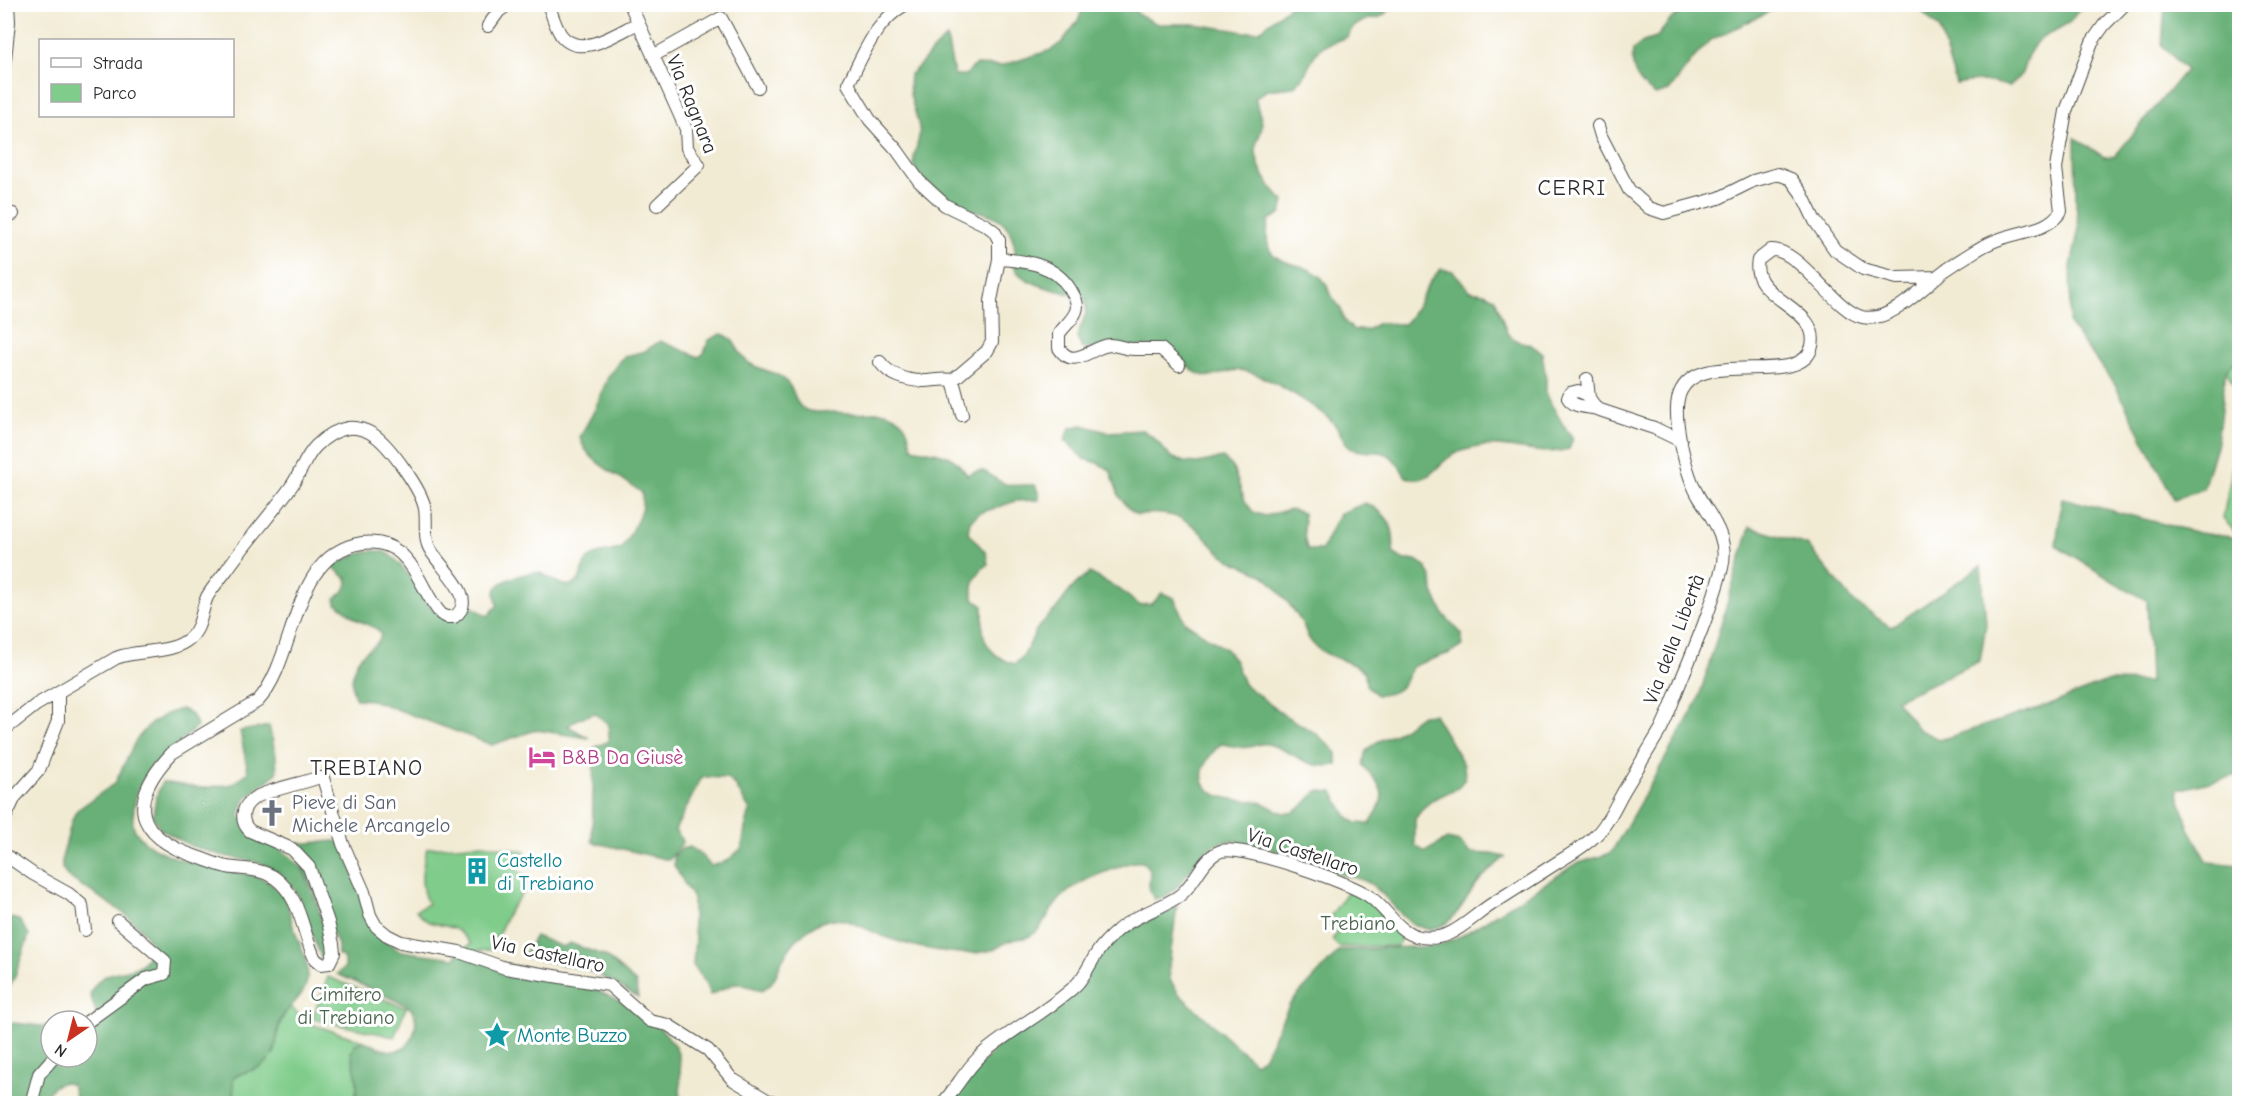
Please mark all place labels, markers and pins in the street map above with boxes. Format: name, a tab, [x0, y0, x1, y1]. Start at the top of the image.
hotel icon: B&B Da Giusè	[527, 742, 557, 772]
place label: B&B Da Giusè	[562, 746, 683, 769]
place label: Pieve di San Michele Arcangelo	[292, 791, 450, 837]
church icon: Pieve di San Michele Arcangelo	[257, 798, 287, 828]
place label: Castello di Trebiano	[497, 849, 594, 895]
building icon: Castello di Trebiano	[462, 856, 492, 886]
place icon: Monte Buzzo	[482, 1020, 512, 1050]
place label: Monte Buzzo	[517, 1024, 627, 1047]

